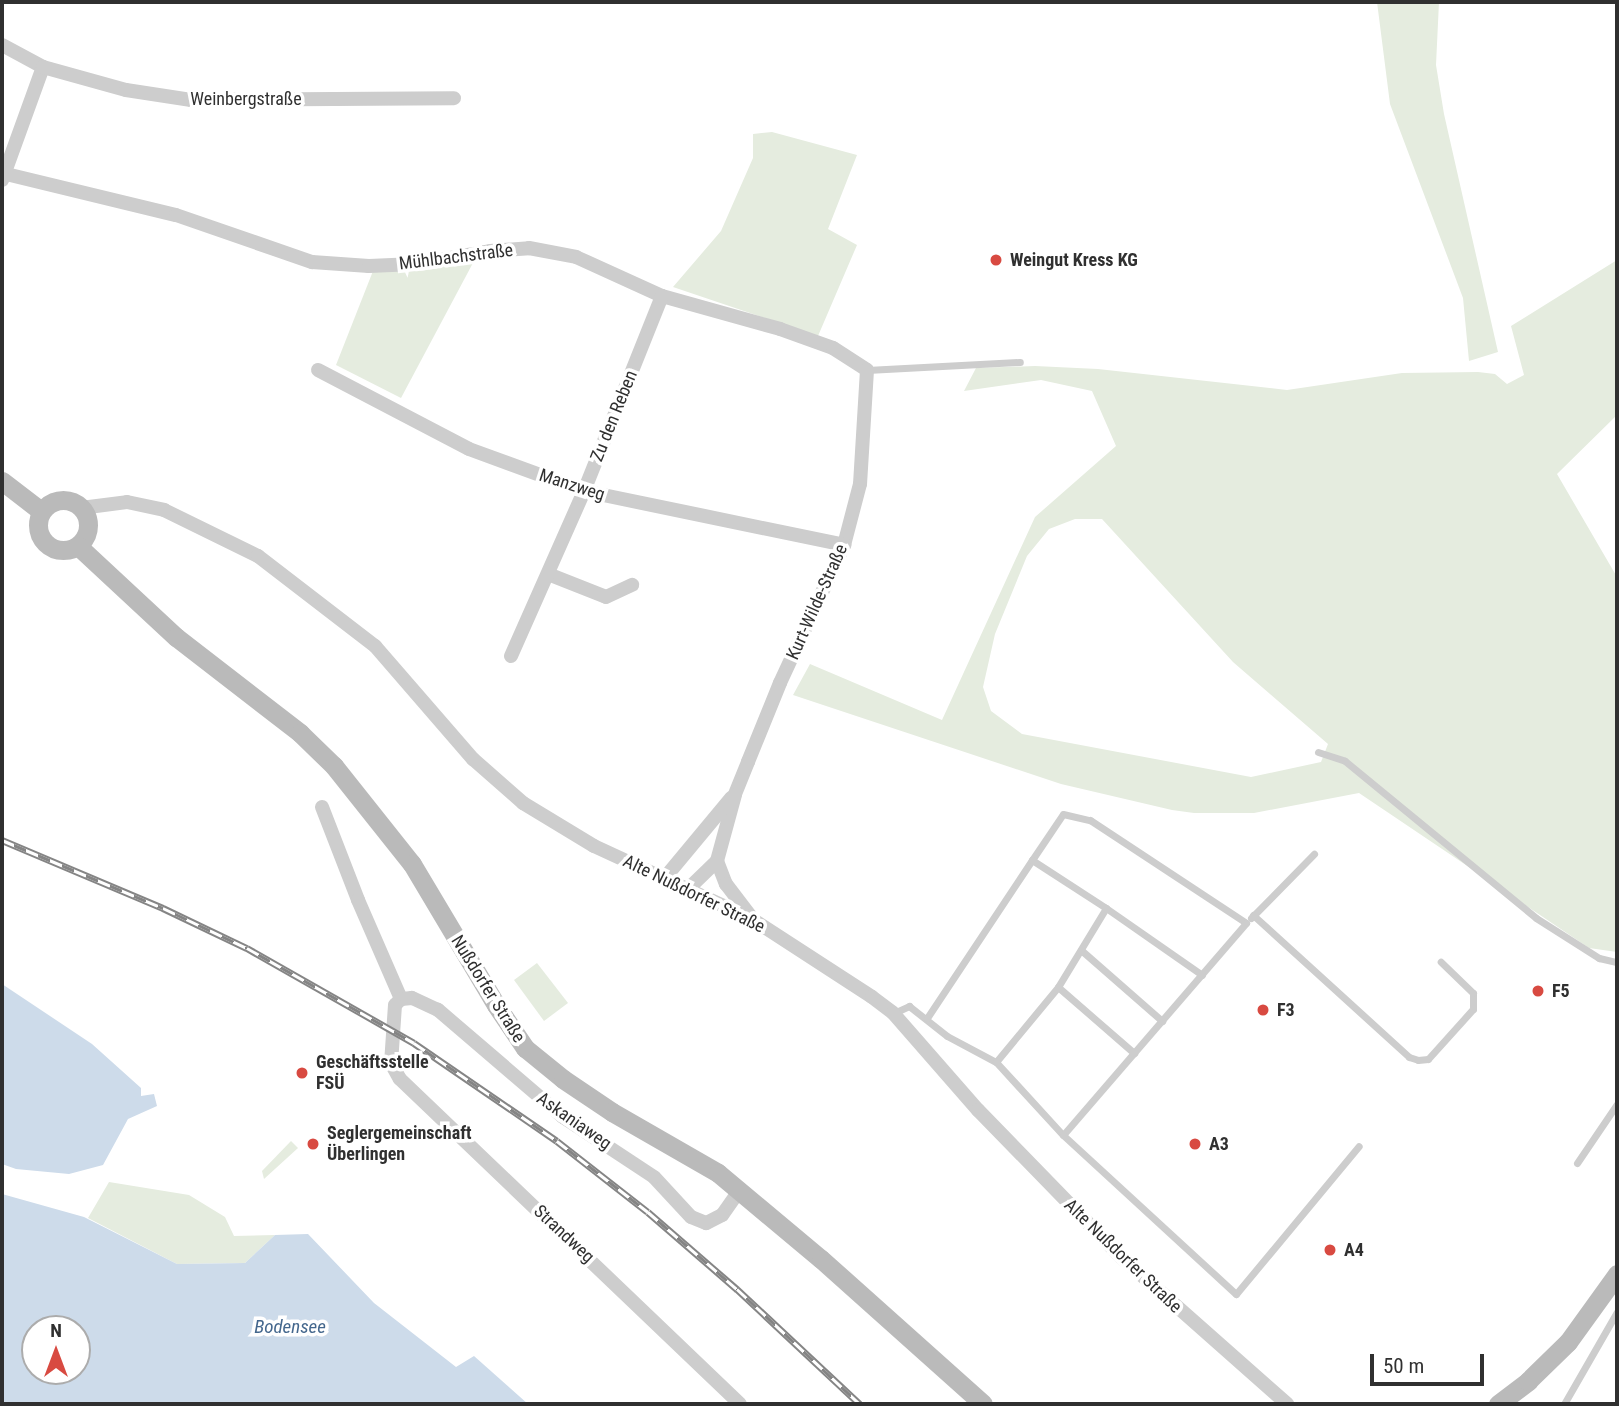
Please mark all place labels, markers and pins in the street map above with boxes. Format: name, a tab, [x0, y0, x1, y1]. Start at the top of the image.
place label: Weingut Kress KG	[1010, 249, 1138, 271]
marker: Weingut Kress KG	[988, 252, 1004, 268]
place label: F5	[1552, 980, 1570, 1002]
marker: F5	[1530, 983, 1546, 999]
place label: F3	[1277, 999, 1295, 1021]
marker: F3	[1255, 1002, 1271, 1018]
place label: Geschäftsstelle FSÜ	[316, 1052, 429, 1094]
marker: Geschäftsstelle FSÜ	[294, 1065, 310, 1081]
place label: Seglergemeinschaft Überlingen	[327, 1123, 472, 1166]
place label: A3	[1209, 1133, 1229, 1155]
marker: Seglergemeinschaft Überlingen	[305, 1136, 321, 1152]
marker: A3	[1187, 1136, 1203, 1152]
place label: A4	[1344, 1239, 1364, 1261]
marker: A4	[1322, 1242, 1338, 1258]

